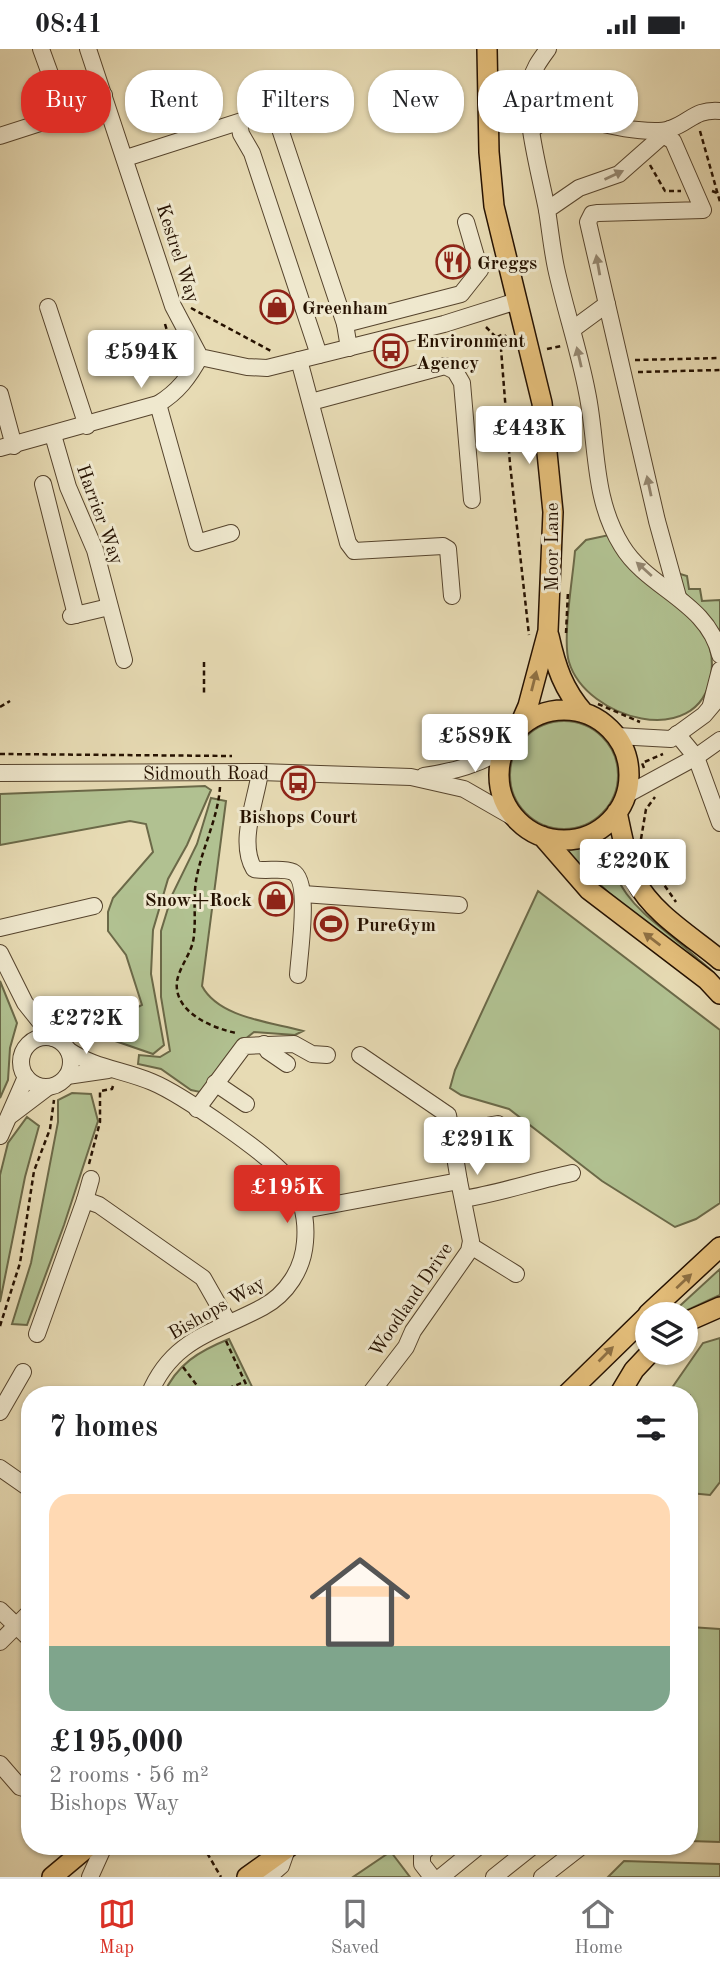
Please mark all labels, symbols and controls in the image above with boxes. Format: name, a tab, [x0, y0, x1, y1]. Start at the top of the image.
text: 08:41	[35, 12, 103, 38]
chip: Buy	[21, 70, 111, 133]
chip: Rent	[125, 70, 223, 133]
chip: Filters	[237, 70, 354, 133]
chip: New	[368, 70, 464, 133]
chip: Apartment	[478, 70, 638, 133]
one-way arrow	[604, 169, 624, 181]
street label: Kestrel Way	[152, 202, 202, 306]
restaurant icon: Greggs	[434, 243, 472, 281]
one-way arrow	[592, 254, 603, 276]
place label: Greggs	[477, 255, 537, 274]
shop icon: Greenham	[258, 288, 296, 326]
place label: Greenham	[302, 300, 388, 319]
pin: £594K	[92, 331, 190, 390]
bus stop icon: Environment Agency	[372, 332, 410, 370]
place label: Environment Agency	[416, 333, 525, 374]
text: £594K	[104, 341, 178, 364]
one-way arrow	[573, 346, 584, 368]
pin: £443K	[480, 407, 578, 466]
text: £443K	[492, 417, 566, 440]
street label: Harrier Way	[72, 462, 126, 567]
one-way arrow	[643, 475, 654, 497]
street label: Moor Lane	[544, 503, 563, 592]
one-way arrow	[636, 562, 653, 578]
one-way arrow	[529, 670, 540, 692]
pin: £589K	[426, 715, 524, 774]
text: £589K	[438, 725, 512, 748]
bus stop icon: Bishops Court	[279, 764, 317, 802]
street label: Sidmouth Road	[143, 765, 269, 784]
place label: Bishops Court	[238, 809, 358, 828]
pin: £220K	[584, 839, 682, 899]
text: £220K	[596, 850, 670, 873]
shop icon: Snow+Rock	[257, 880, 295, 918]
place label: Snow+Rock	[145, 892, 252, 911]
sports icon: PureGym	[312, 905, 350, 943]
place label: PureGym	[356, 917, 436, 936]
one-way arrow	[644, 931, 662, 946]
pin: £272K	[37, 997, 135, 1056]
text: £272K	[49, 1007, 123, 1030]
pin: £291K	[428, 1117, 526, 1177]
text: £291K	[440, 1128, 514, 1151]
pin: £195K	[238, 1165, 336, 1225]
text: £195K	[250, 1176, 324, 1199]
street label: Woodland Drive	[367, 1240, 457, 1361]
one-way arrow	[675, 1273, 692, 1289]
street label: Bishops Way	[166, 1274, 269, 1344]
map controls	[635, 1302, 698, 1365]
button: layers	[635, 1302, 698, 1365]
one-way arrow	[598, 1346, 614, 1363]
icon: filters	[632, 1409, 670, 1447]
text: 7 homes	[49, 1413, 158, 1443]
icon: home	[297, 1539, 423, 1665]
text: £195,000	[49, 1728, 183, 1758]
text: 2 rooms · 56 m²	[49, 1764, 209, 1787]
text: Bishops Way	[49, 1792, 179, 1815]
tab: Map	[98, 1895, 136, 1960]
tab: Saved	[331, 1895, 379, 1960]
tab: Home	[574, 1895, 622, 1960]

